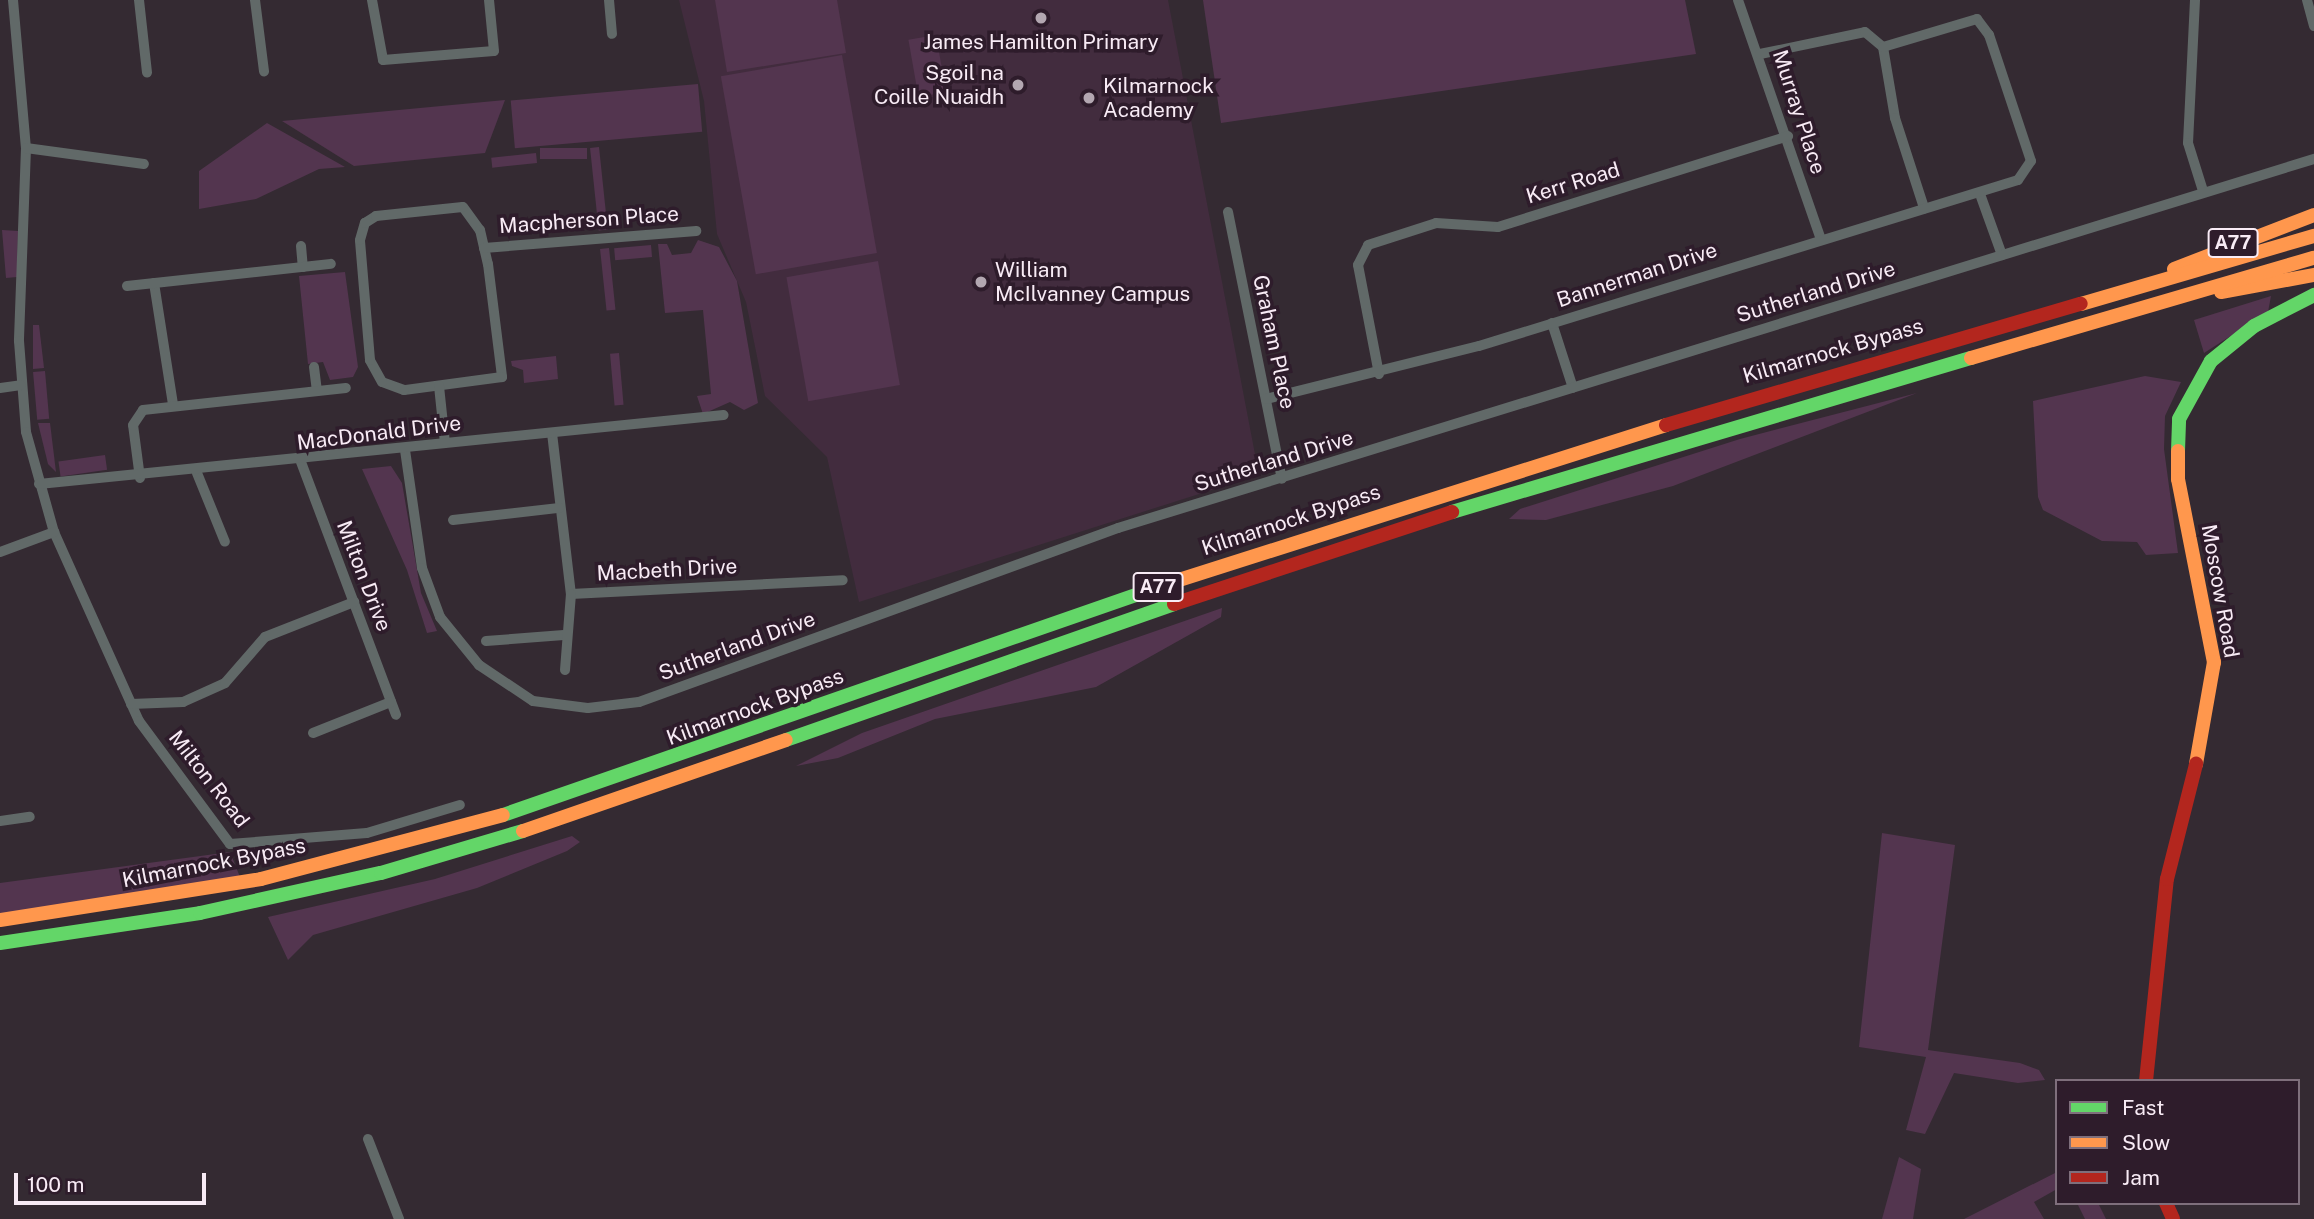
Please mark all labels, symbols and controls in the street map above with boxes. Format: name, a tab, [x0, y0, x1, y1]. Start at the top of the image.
marker: James Hamilton Primary	[1033, 10, 1049, 26]
place label: James Hamilton Primary	[923, 29, 1159, 55]
street label: Murray Place	[1767, 47, 1831, 177]
place label: Sgoil na Coille Nuaidh	[874, 60, 1004, 110]
place label: Kilmarnock Academy	[1103, 73, 1214, 123]
marker: Sgoil na Coille Nuaidh	[1010, 77, 1026, 93]
marker: Kilmarnock Academy	[1081, 90, 1097, 106]
street label: Kerr Road	[1523, 157, 1623, 209]
street label: Macpherson Place	[498, 201, 680, 239]
road number: A77	[2207, 228, 2259, 258]
street label: Bannerman Drive	[1554, 237, 1720, 313]
street label: Sutherland Drive	[1734, 256, 1898, 328]
place label: William McIlvanney Campus	[995, 257, 1190, 307]
street label: Graham Place	[1248, 273, 1300, 411]
marker: William McIlvanney Campus	[973, 274, 989, 290]
street label: Kilmarnock Bypass	[1740, 313, 1926, 389]
street label: MacDonald Drive	[295, 410, 463, 456]
street label: Sutherland Drive	[1192, 425, 1356, 497]
street label: Kilmarnock Bypass	[1198, 479, 1384, 561]
street label: Milton Drive	[331, 517, 397, 635]
street label: Moscow Road	[2196, 522, 2244, 660]
street label: Macbeth Drive	[596, 554, 738, 586]
road number: A77	[1132, 572, 1184, 602]
street label: Sutherland Drive	[655, 606, 819, 686]
street label: Kilmarnock Bypass	[663, 663, 847, 751]
street label: Milton Road	[163, 725, 255, 833]
street label: Kilmarnock Bypass	[120, 833, 308, 893]
legend	[2055, 1079, 2300, 1205]
text: Fast	[2122, 1095, 2164, 1120]
text: Slow	[2122, 1130, 2170, 1155]
scale bar	[18, 1160, 210, 1204]
text: Jam	[2122, 1165, 2160, 1190]
text: 100 m	[27, 1172, 84, 1197]

